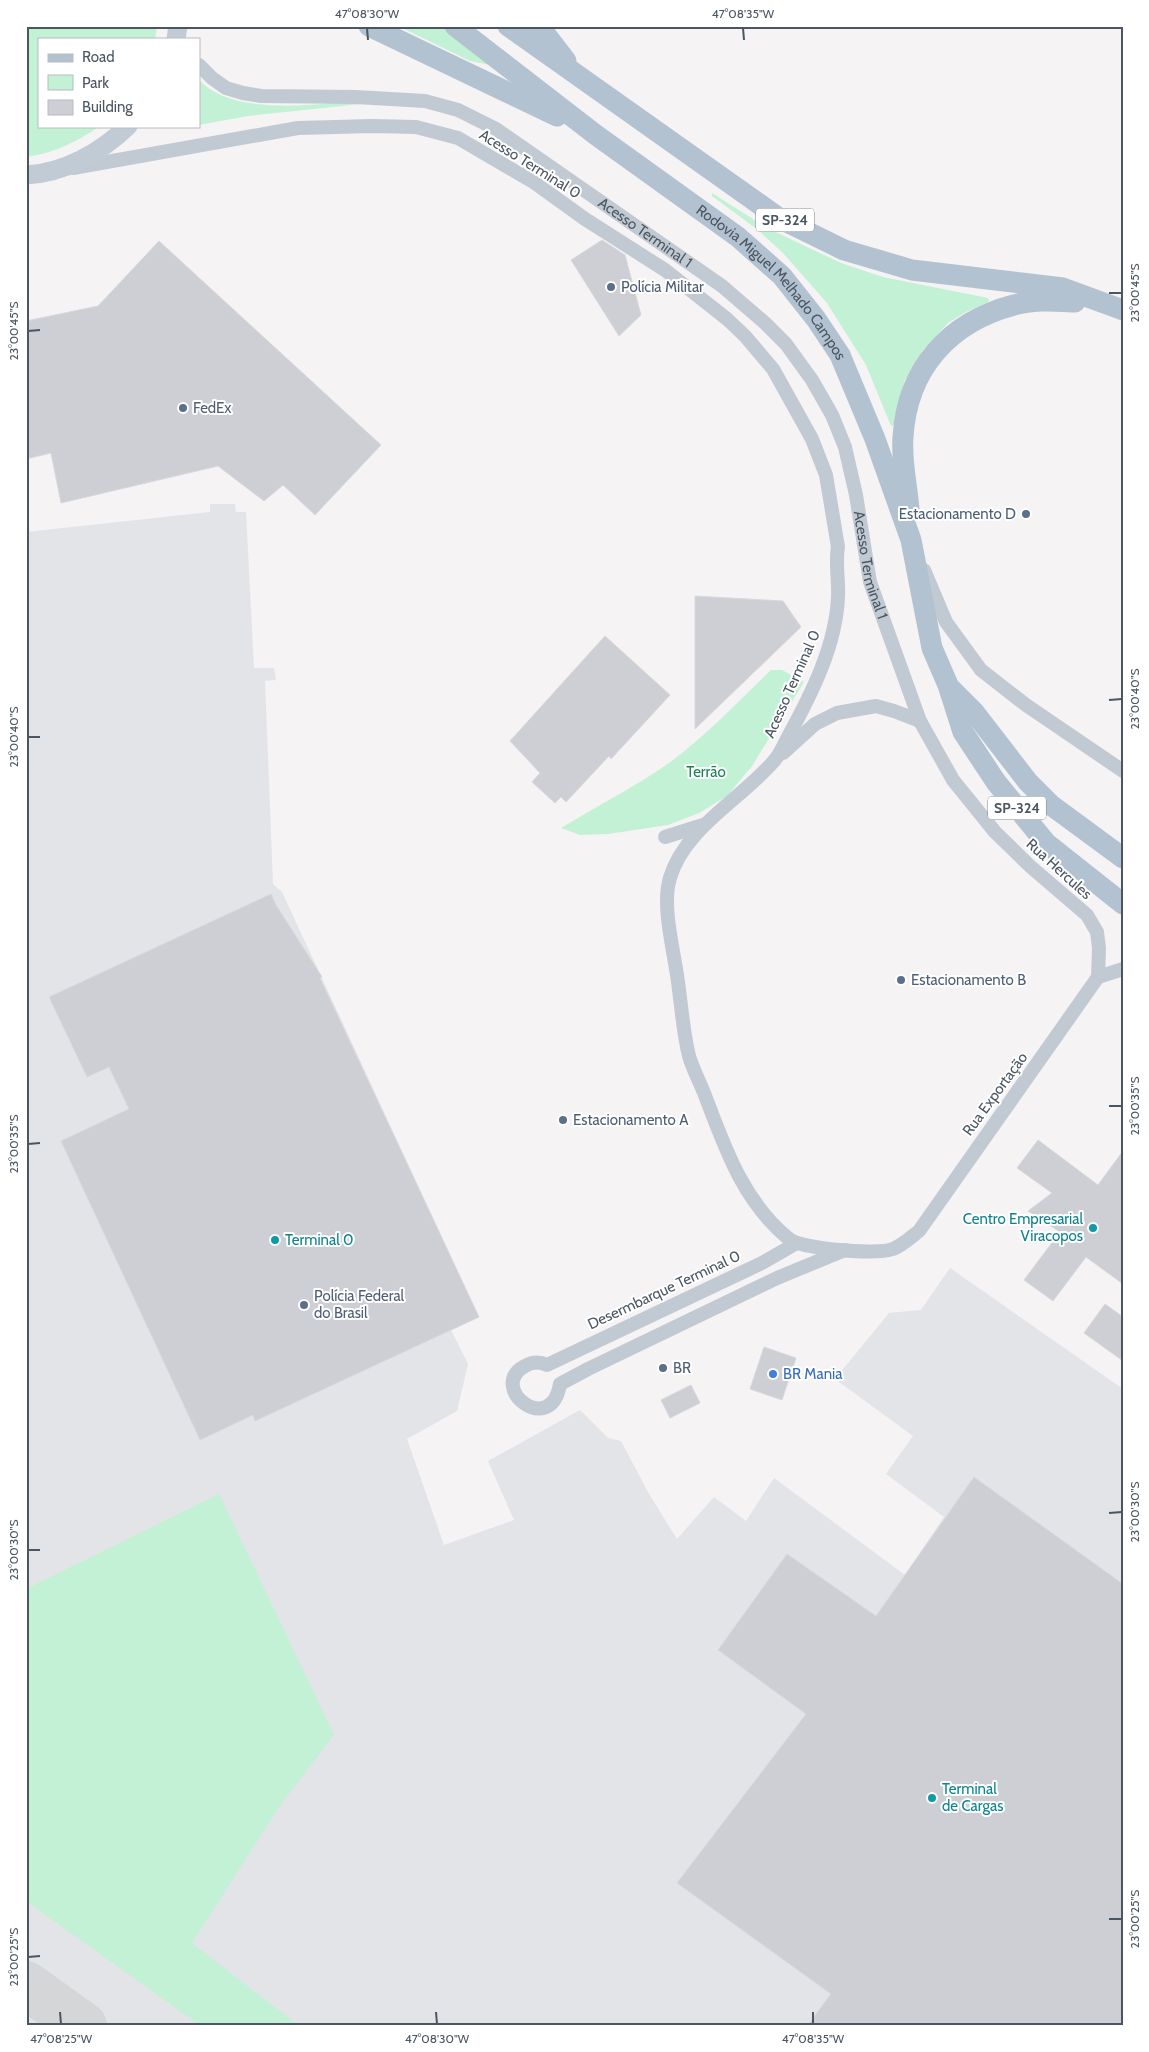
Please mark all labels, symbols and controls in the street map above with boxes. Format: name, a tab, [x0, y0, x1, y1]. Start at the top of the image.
text: 47°08'30"W	[335, 6, 400, 21]
text: 47°08'35"W	[712, 6, 775, 21]
legend	[38, 38, 200, 128]
text: Road	[82, 48, 115, 66]
text: Park	[82, 74, 109, 92]
text: Building	[82, 98, 133, 116]
street label: Acesso Terminal 0	[476, 126, 584, 202]
street label: Acesso Terminal 1	[595, 194, 696, 272]
street label: Rodovia Miguel Melhado Campos	[693, 201, 850, 363]
road number: SP-324	[756, 208, 814, 232]
text: 23°00'45"S	[1127, 263, 1142, 323]
place label: Polícia Militar	[621, 278, 704, 296]
marker: Polícia Militar	[605, 281, 617, 293]
text: 23°00'45"S	[6, 301, 21, 361]
place label: FedEx	[193, 399, 231, 417]
marker: FedEx	[177, 402, 189, 414]
place label: Estacionamento D	[899, 505, 1016, 523]
marker: Estacionamento D	[1020, 508, 1032, 520]
street label: Acesso Terminal 1	[850, 510, 892, 621]
street label: Acesso Terminal 0	[760, 627, 824, 741]
text: 23°00'40"S	[1127, 668, 1142, 730]
text: 23°00'40"S	[6, 706, 21, 768]
park label: Terrão	[686, 763, 726, 781]
road number: SP-324	[988, 796, 1046, 820]
street label: Rua Hercules	[1023, 835, 1095, 903]
place label: Estacionamento B	[911, 971, 1026, 989]
marker: Estacionamento B	[895, 974, 907, 986]
street label: Rua Exportação	[959, 1049, 1031, 1139]
text: 23°00'35"S	[1127, 1077, 1142, 1135]
place label: Estacionamento A	[573, 1111, 689, 1129]
marker: Estacionamento A	[557, 1114, 569, 1126]
text: 23°00'35"S	[6, 1115, 21, 1173]
place label: Centro Empresarial Viracopos	[963, 1210, 1083, 1245]
marker: Centro Empresarial Viracopos	[1087, 1222, 1099, 1234]
place label: Terminal 0	[285, 1231, 354, 1249]
marker: Terminal 0	[269, 1234, 281, 1246]
street label: Desermbarque Terminal 0	[585, 1247, 743, 1333]
place label: Polícia Federal do Brasil	[314, 1287, 405, 1322]
marker: Polícia Federal do Brasil	[298, 1299, 310, 1311]
place label: BR	[673, 1359, 691, 1377]
marker: BR	[657, 1362, 669, 1374]
place label: BR Mania	[783, 1365, 843, 1383]
marker: BR Mania	[767, 1368, 779, 1380]
text: 23°00'30"S	[1127, 1482, 1142, 1542]
text: 23°00'30"S	[6, 1520, 21, 1580]
place label: Terminal de Cargas	[942, 1780, 1003, 1815]
marker: Terminal de Cargas	[926, 1792, 938, 1804]
text: 23°00'25"S	[1127, 1890, 1142, 1948]
text: 23°00'25"S	[6, 1928, 21, 1986]
text: 47°08'25"W	[30, 2031, 93, 2046]
text: 47°08'30"W	[405, 2031, 470, 2046]
text: 47°08'35"W	[782, 2031, 845, 2046]

